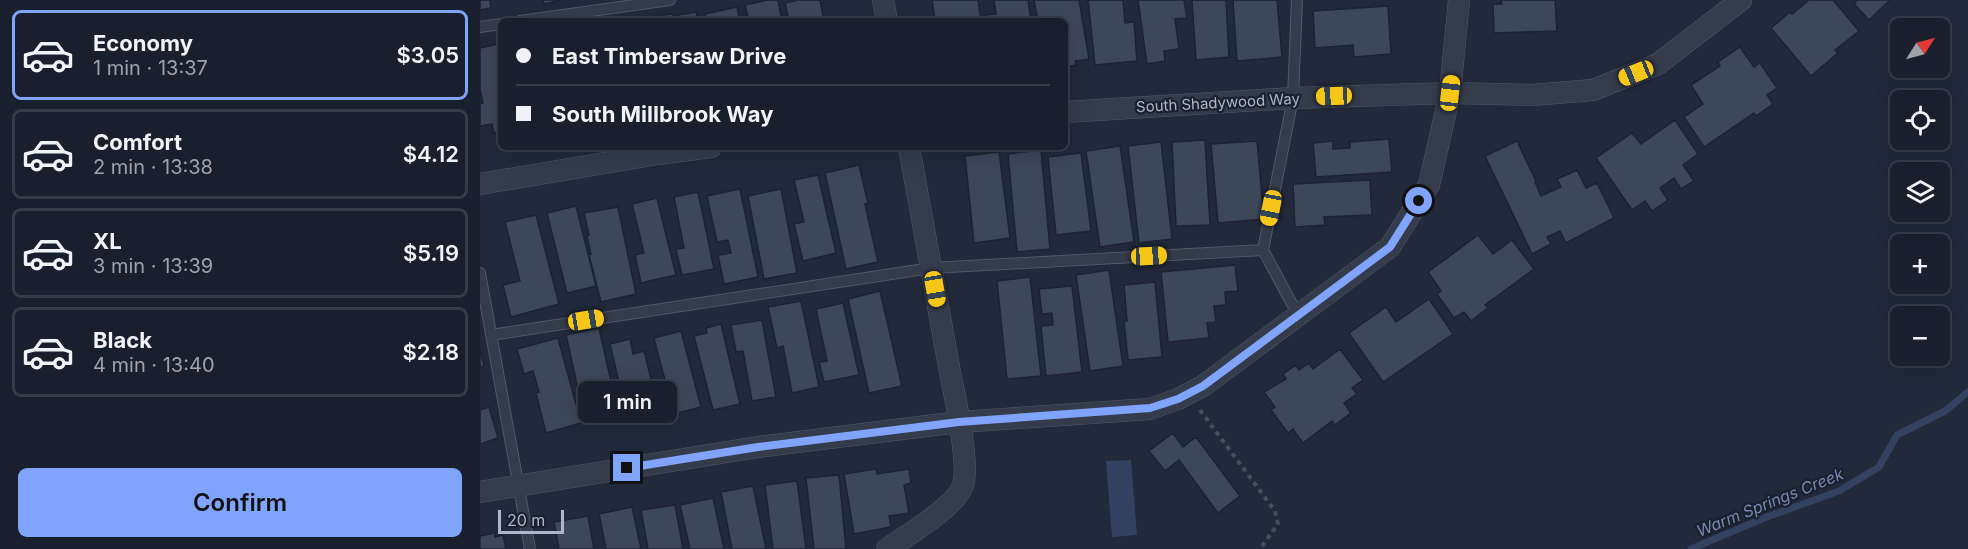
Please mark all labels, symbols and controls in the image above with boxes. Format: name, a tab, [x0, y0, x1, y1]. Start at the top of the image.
north arrow	[1890, 18, 1950, 78]
map controls	[1890, 18, 1950, 366]
icon: car	[21, 28, 75, 82]
text: Economy	[93, 30, 193, 56]
text: $3.05	[396, 42, 459, 68]
text: East Timbersaw Drive	[552, 43, 786, 69]
text: 1 min · 13:37	[93, 56, 208, 80]
car	[1616, 58, 1656, 88]
car	[1439, 74, 1461, 112]
car	[1316, 86, 1352, 106]
street label: South Shadywood Way	[1136, 89, 1301, 116]
button: locate	[1890, 90, 1950, 150]
text: South Millbrook Way	[552, 101, 773, 127]
icon: car	[21, 127, 75, 181]
text: Comfort	[93, 129, 182, 155]
text: $4.12	[403, 141, 459, 167]
text: 2 min · 13:38	[93, 155, 213, 179]
button: layers	[1890, 162, 1950, 222]
route start	[1405, 187, 1432, 214]
car	[1259, 189, 1283, 227]
icon: car	[21, 226, 75, 280]
text: XL	[93, 228, 122, 254]
button: +	[1890, 234, 1950, 294]
text: $5.19	[403, 240, 459, 266]
car	[1131, 246, 1167, 266]
text: 3 min · 13:39	[93, 254, 213, 278]
car	[923, 270, 947, 308]
button: −	[1890, 306, 1950, 366]
car	[567, 308, 605, 332]
icon: car	[21, 325, 75, 379]
text: Black	[93, 327, 152, 353]
text: $2.18	[403, 339, 459, 365]
text: 4 min · 13:40	[93, 353, 215, 377]
callout: 1 min	[578, 381, 676, 423]
text: 1 min	[603, 390, 652, 414]
route end	[613, 454, 640, 481]
water label: Warm Springs Creek	[1694, 463, 1847, 541]
button: Confirm	[18, 468, 462, 537]
scale bar	[498, 507, 564, 534]
text: 20 m	[507, 510, 545, 530]

